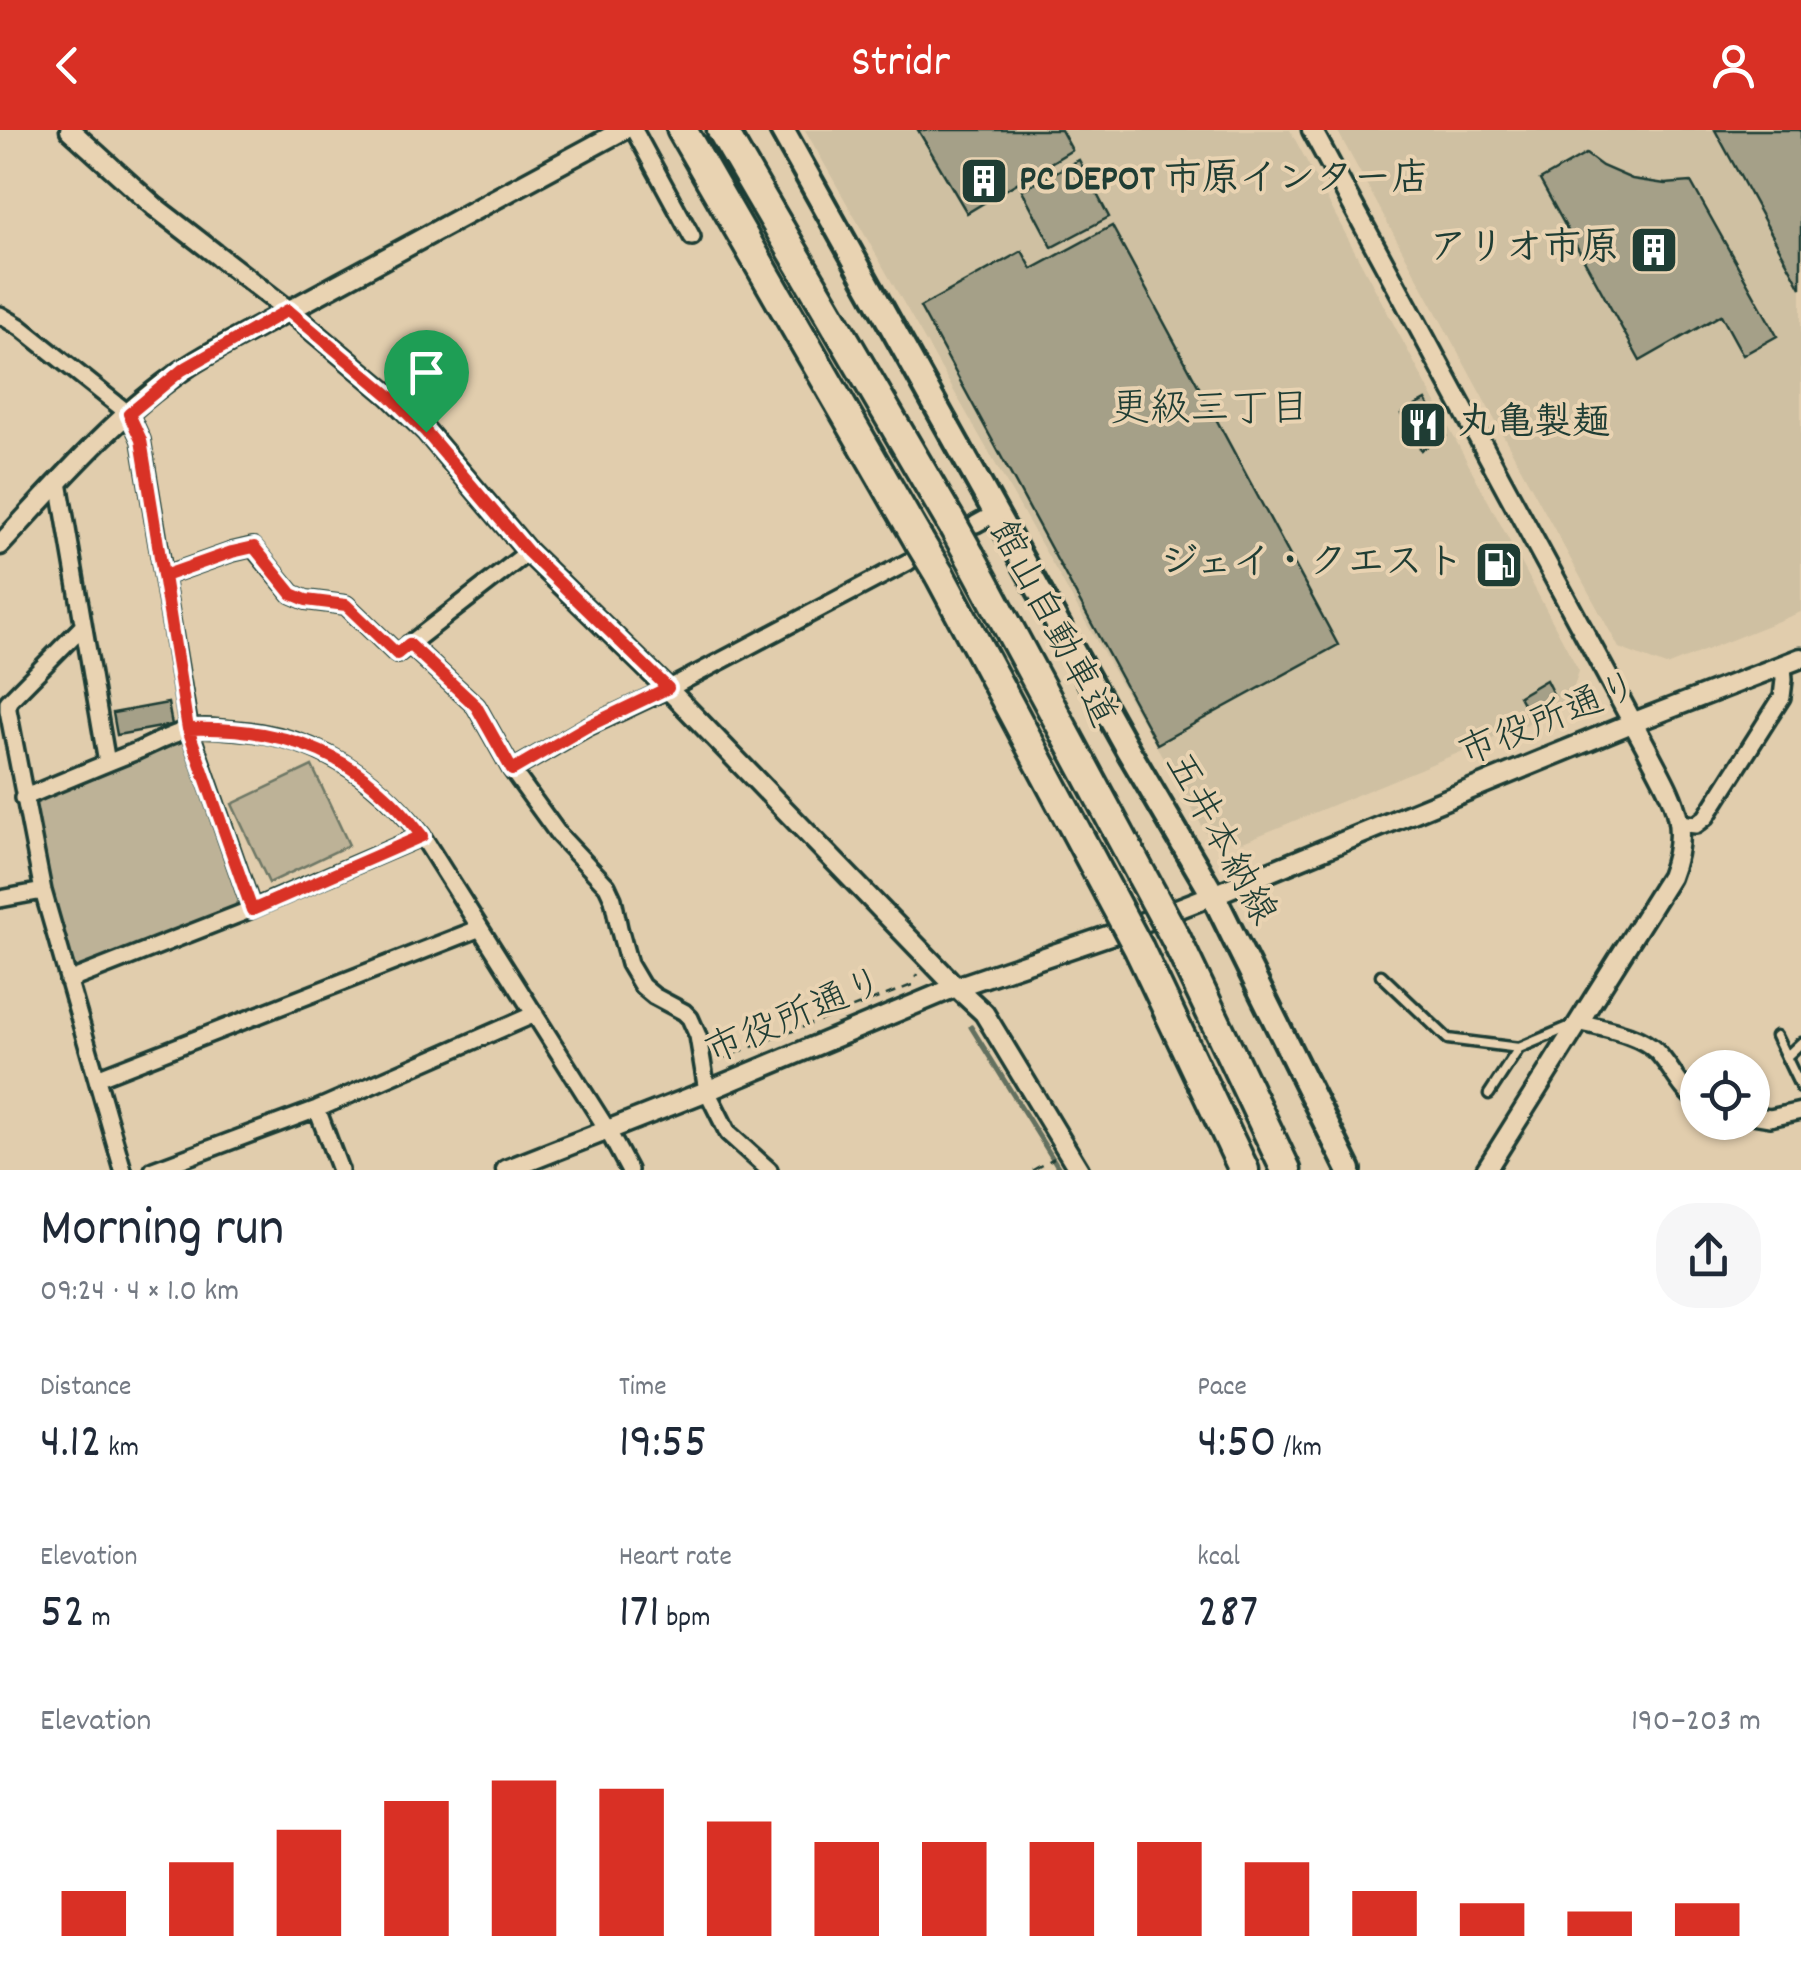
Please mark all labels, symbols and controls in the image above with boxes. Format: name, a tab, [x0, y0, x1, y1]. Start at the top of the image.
text: Stridr	[851, 33, 950, 97]
icon: back	[40, 38, 95, 93]
icon: person	[1706, 38, 1761, 93]
place label: PC DEPOT 市原インター店	[1019, 154, 1430, 209]
building icon: PC DEPOT 市原インター店	[958, 155, 1010, 207]
place label: アリオ市原	[1429, 223, 1619, 278]
building icon: アリオ市原	[1628, 224, 1680, 276]
pin	[384, 330, 469, 433]
icon: arrive	[399, 345, 454, 400]
district label: 更級三丁目	[1110, 384, 1310, 441]
place label: 丸亀製麺	[1458, 398, 1610, 453]
restaurant icon: 丸亀製麺	[1397, 399, 1449, 451]
street label: 館山自動車道	[972, 511, 1128, 739]
place label: ジェイ・クエスト	[1160, 538, 1464, 593]
fuel station icon: ジェイ・クエスト	[1473, 539, 1525, 591]
street label: 市役所通り	[1452, 661, 1648, 783]
street label: 五井本納線	[1148, 744, 1288, 936]
street label: 市役所通り	[698, 957, 894, 1081]
map controls	[1680, 1050, 1770, 1140]
button: locate	[1680, 1050, 1770, 1140]
text: Morning run	[40, 1193, 284, 1272]
button: share	[1656, 1203, 1761, 1308]
text: 09:24 · 4 × 1.0 km	[40, 1270, 239, 1316]
text: Distance	[40, 1369, 131, 1409]
text: Time	[619, 1369, 667, 1409]
text: Pace	[1197, 1369, 1247, 1409]
text: 4.12	[40, 1409, 102, 1481]
text: 19:55	[619, 1409, 707, 1481]
text: 4:50	[1197, 1409, 1277, 1481]
text: km	[102, 1430, 139, 1470]
text: /km	[1277, 1430, 1322, 1470]
text: Elevation	[40, 1539, 137, 1579]
text: Heart rate	[619, 1539, 732, 1579]
text: kcal	[1197, 1539, 1240, 1579]
text: 52	[40, 1579, 85, 1651]
text: 171	[619, 1579, 660, 1651]
text: 287	[1197, 1579, 1258, 1651]
text: m	[85, 1600, 111, 1640]
text: bpm	[660, 1600, 710, 1640]
text: Elevation	[40, 1700, 151, 1746]
text: 190–203 m	[1631, 1700, 1761, 1746]

